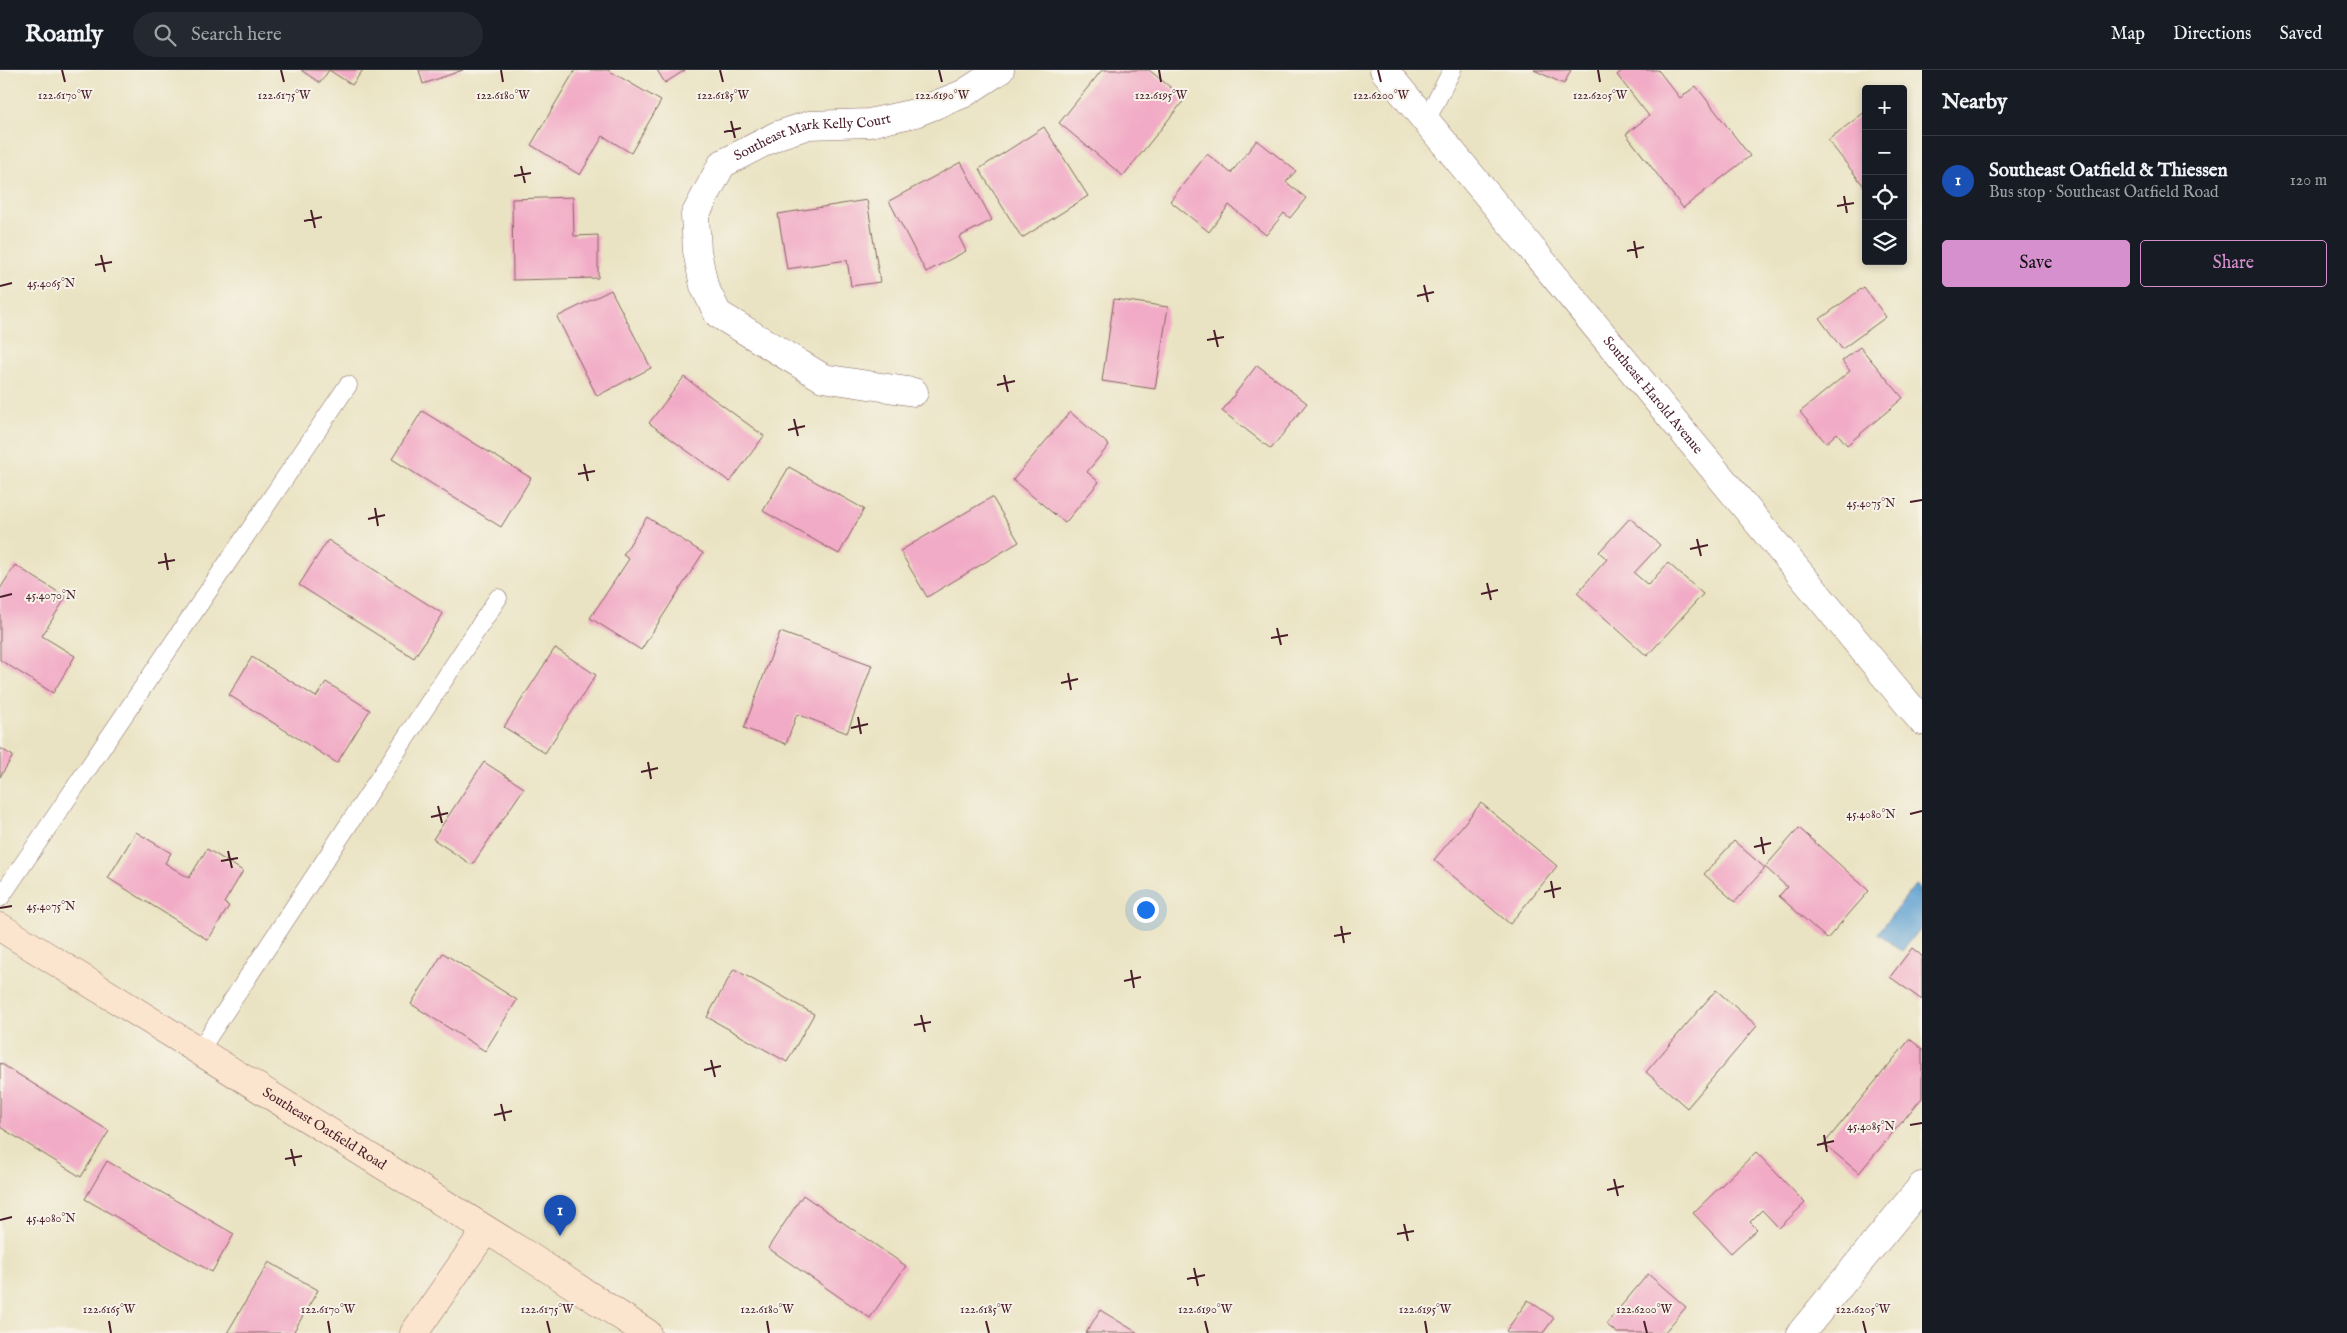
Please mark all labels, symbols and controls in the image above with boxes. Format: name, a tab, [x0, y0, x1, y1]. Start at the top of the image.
search box	[133, 12, 483, 57]
text: Roamly	[25, 19, 103, 50]
icon: search	[151, 21, 179, 49]
text: Search here	[191, 23, 282, 47]
text: Map	[2111, 23, 2145, 46]
text: Directions	[2173, 23, 2251, 46]
text: Saved	[2279, 23, 2322, 46]
map controls	[1862, 85, 1907, 265]
button: +	[1862, 85, 1907, 130]
text: 122.6170°W	[38, 88, 93, 103]
text: 122.6175°W	[258, 88, 311, 103]
text: 122.6180°W	[476, 88, 530, 103]
text: 122.6185°W	[697, 88, 750, 103]
text: 122.6190°W	[915, 88, 970, 103]
text: 122.6195°W	[1135, 88, 1188, 103]
text: 122.6200°W	[1353, 88, 1410, 103]
text: 122.6205°W	[1573, 88, 1628, 103]
text: Nearby	[1942, 89, 2007, 116]
street label: Southeast Mark Kelly Court	[731, 109, 893, 165]
button: −	[1862, 130, 1907, 175]
text: Southeast Oatfield & Thiessen	[1989, 159, 2228, 183]
text: 1	[1955, 171, 1961, 191]
text: 120 m	[2290, 171, 2327, 191]
button: locate	[1862, 175, 1907, 220]
text: Bus stop · Southeast Oatfield Road	[1989, 183, 2219, 203]
button: layers	[1862, 220, 1907, 265]
button: Save	[1942, 240, 2130, 287]
button: Share	[2140, 240, 2327, 287]
text: 45.4065°N	[27, 276, 76, 291]
street label: Southeast Harold Avenue	[1599, 333, 1707, 458]
text: 45.4075°N	[1847, 496, 1896, 511]
text: 45.4070°N	[26, 588, 77, 603]
text: 45.4080°N	[1846, 807, 1896, 822]
your location	[1133, 897, 1159, 923]
text: 45.4075°N	[27, 899, 76, 914]
street label: Southeast Oatfield Road	[259, 1084, 390, 1174]
text: 45.4085°N	[1847, 1119, 1896, 1134]
pin: 1	[544, 1195, 576, 1236]
text: 45.4080°N	[26, 1211, 76, 1226]
text: 122.6165°W	[83, 1302, 136, 1317]
text: 122.6170°W	[301, 1302, 356, 1317]
text: 122.6175°W	[521, 1302, 574, 1317]
text: 122.6180°W	[740, 1302, 794, 1317]
text: 122.6185°W	[960, 1302, 1013, 1317]
text: 122.6190°W	[1178, 1302, 1233, 1317]
text: 122.6195°W	[1399, 1302, 1452, 1317]
text: 122.6200°W	[1616, 1302, 1673, 1317]
text: 122.6205°W	[1836, 1302, 1891, 1317]

